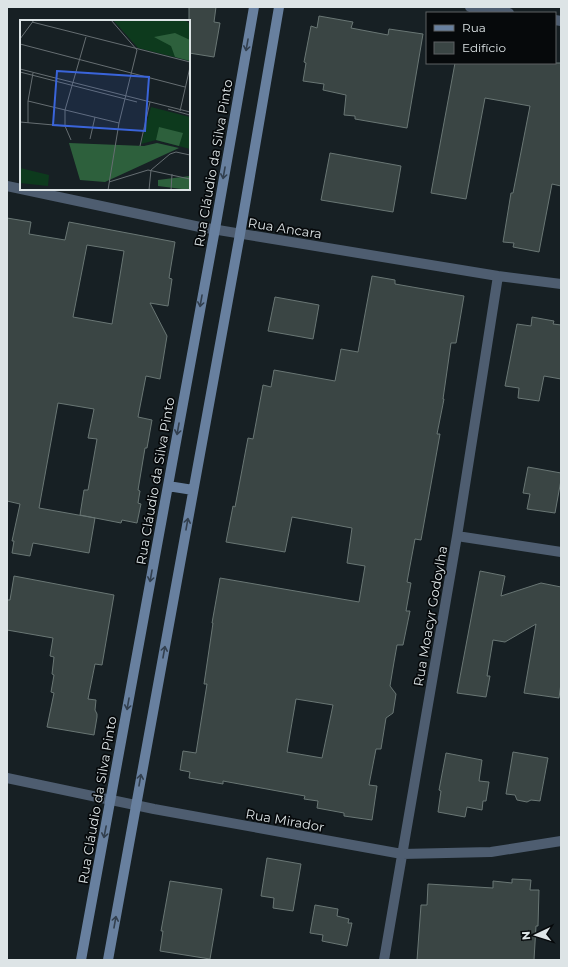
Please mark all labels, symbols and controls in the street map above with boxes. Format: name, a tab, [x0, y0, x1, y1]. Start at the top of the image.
legend	[426, 12, 556, 64]
inset map	[20, 20, 190, 190]
text: Rua	[462, 20, 486, 35]
one-way arrow	[243, 39, 251, 52]
text: Edifício	[462, 40, 506, 55]
street label: Rua Cláudio da Silva Pinto	[190, 78, 236, 248]
one-way arrow	[220, 166, 228, 179]
street label: Rua Ancara	[247, 214, 323, 242]
one-way arrow	[197, 294, 205, 307]
street label: Rua Cláudio da Silva Pinto	[132, 396, 178, 566]
one-way arrow	[174, 422, 182, 435]
one-way arrow	[183, 518, 191, 531]
street label: Rua Moacyr Godoylha	[410, 545, 450, 687]
one-way arrow	[147, 569, 155, 582]
one-way arrow	[160, 646, 168, 659]
one-way arrow	[124, 697, 132, 710]
street label: Rua Cláudio da Silva Pinto	[74, 715, 120, 885]
one-way arrow	[137, 774, 145, 787]
street label: Rua Mirador	[244, 805, 326, 835]
one-way arrow	[100, 825, 108, 838]
north arrow	[516, 915, 556, 955]
one-way arrow	[111, 916, 119, 929]
text: N	[519, 931, 533, 941]

